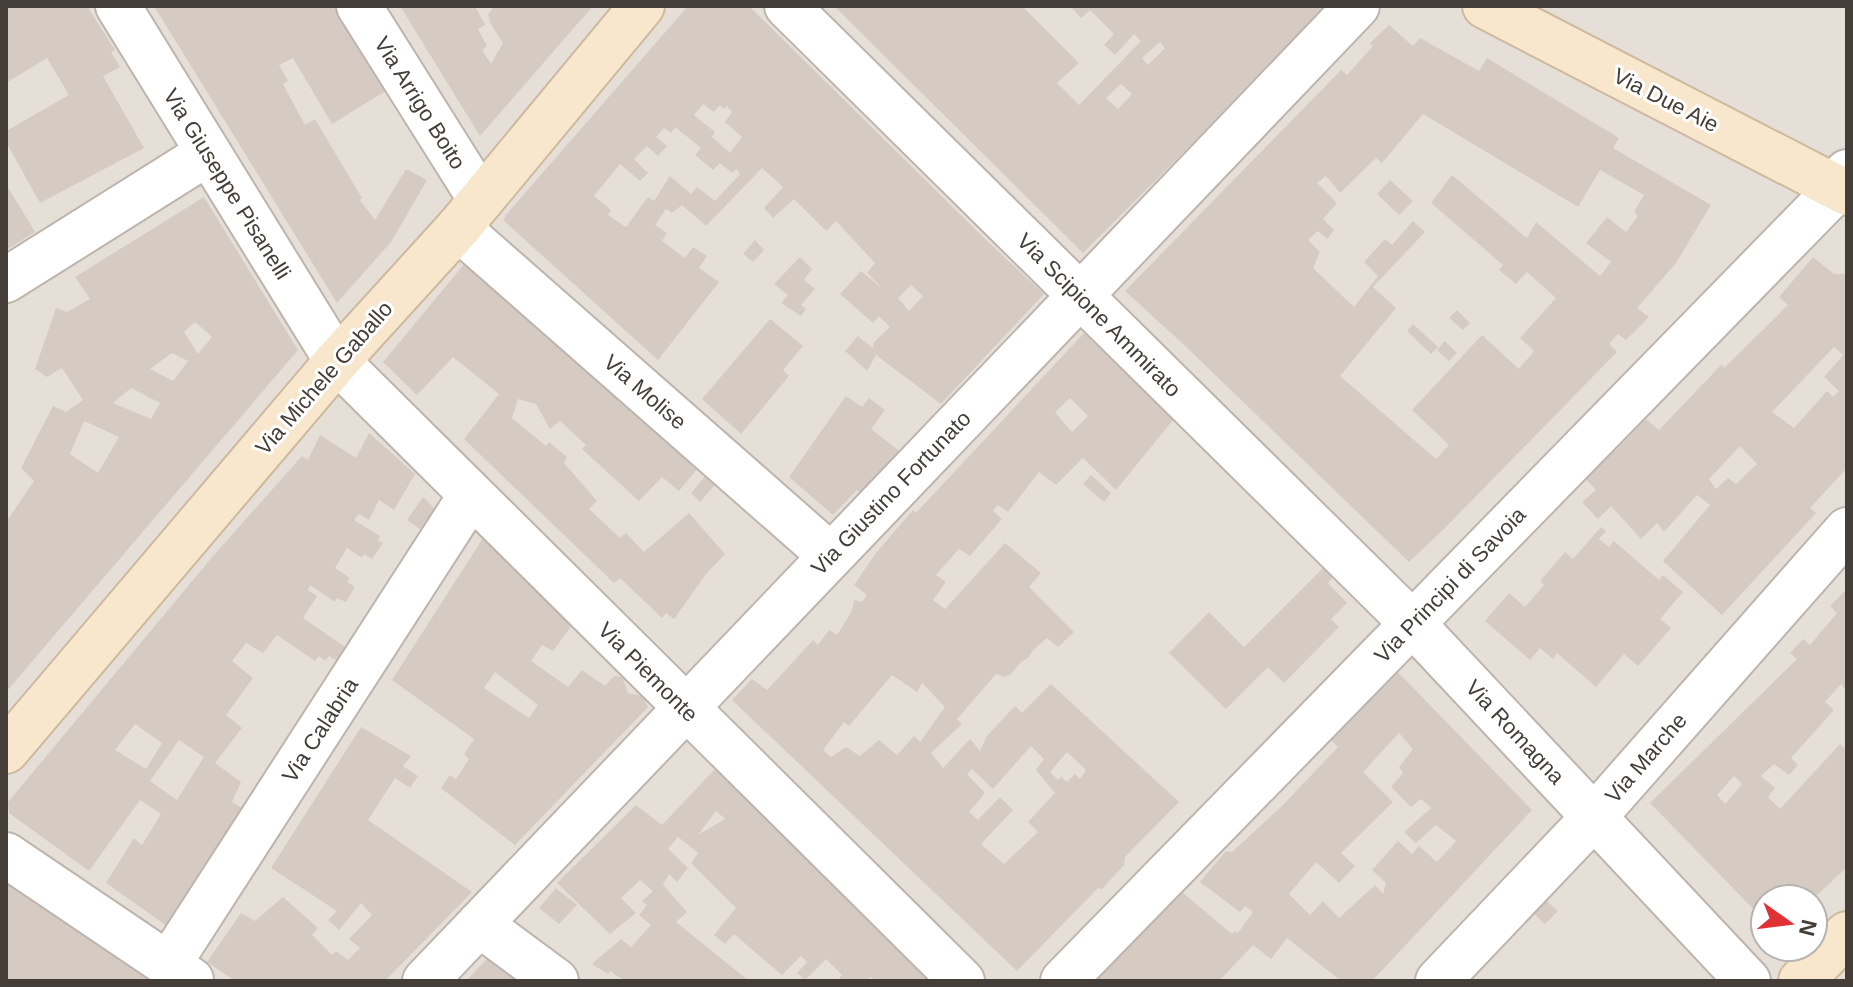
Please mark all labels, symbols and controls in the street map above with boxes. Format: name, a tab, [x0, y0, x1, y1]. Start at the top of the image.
street label: Via Arrigo Boito	[369, 32, 471, 174]
street label: Via Due Aie	[1609, 63, 1723, 137]
street label: Via Giuseppe Pisanelli	[158, 84, 296, 284]
street label: Via Scipione Ammirato	[1012, 228, 1186, 402]
street label: Via Michele Gaballo	[251, 296, 397, 460]
street label: Via Molise	[599, 349, 691, 435]
street label: Via Giustino Fortunato	[806, 406, 976, 580]
street label: Via Principi di Savoia	[1369, 502, 1531, 668]
street label: Via Piemonte	[593, 617, 703, 727]
street label: Via Calabria	[277, 672, 363, 787]
street label: Via Romagna	[1461, 675, 1570, 790]
street label: Via Marche	[1600, 708, 1692, 808]
north arrow	[1749, 883, 1829, 963]
text: N	[1794, 917, 1822, 938]

